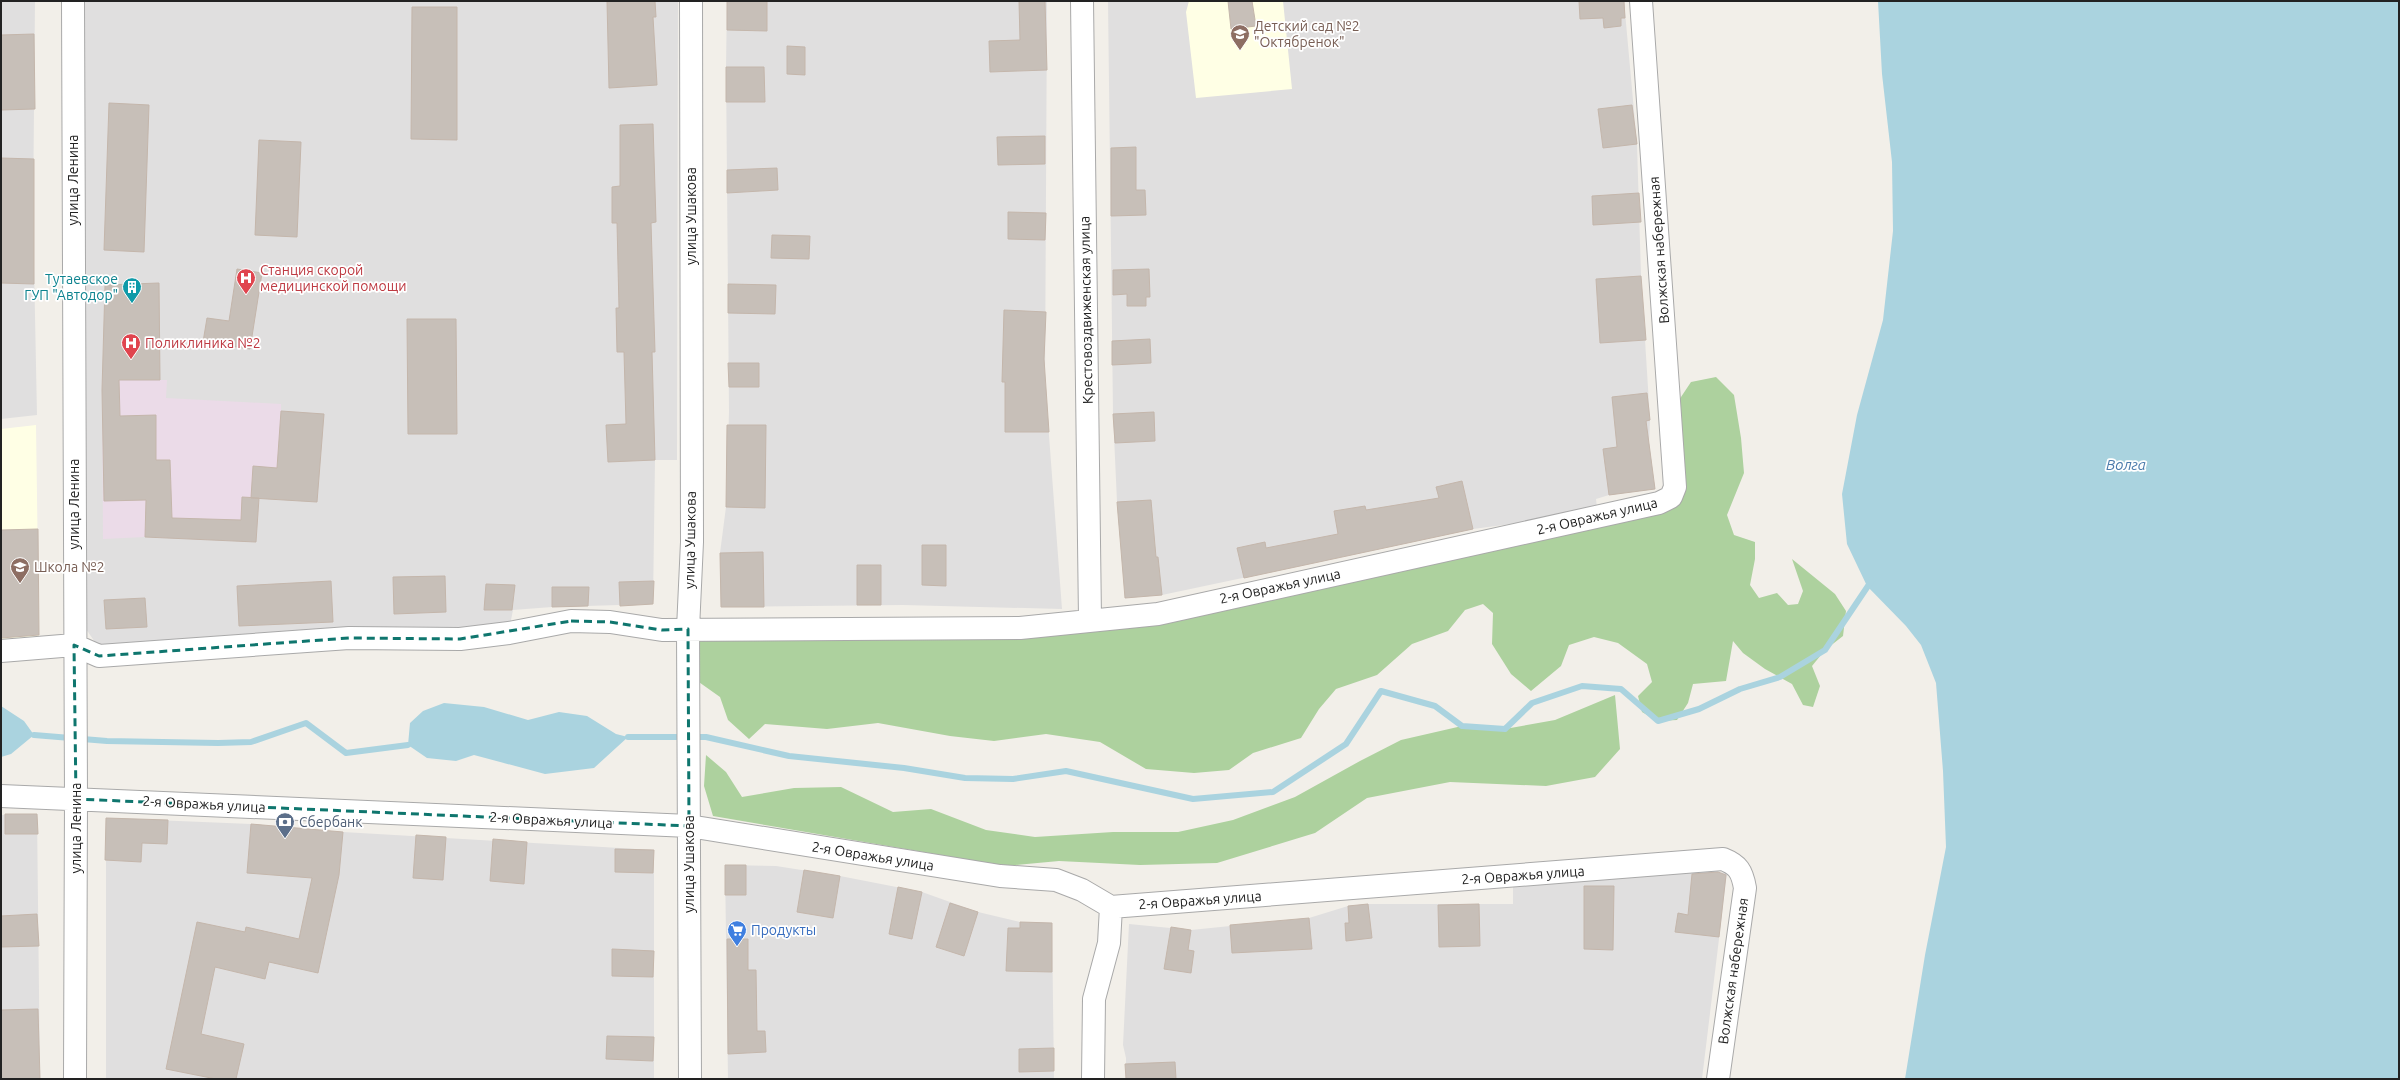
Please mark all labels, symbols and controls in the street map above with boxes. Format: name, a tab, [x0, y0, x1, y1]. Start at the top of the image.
place label: Детский сад №2 "Октябренок"	[1254, 18, 1360, 50]
school or university icon: Детский сад №2 "Октябренок"	[1229, 23, 1251, 51]
street label: улица Ленина	[65, 135, 81, 225]
street label: улица Ушакова	[683, 167, 699, 265]
street label: Волжская набережная	[1646, 176, 1672, 324]
street label: Крестовоздвиженская улица	[1076, 216, 1096, 404]
place label: Станция скорой медицинской помощи	[260, 262, 406, 294]
hospital icon: Станция скорой медицинской помощи	[235, 267, 257, 295]
place label: Тутаевское ГУП "Автодор"	[24, 271, 118, 303]
building icon: Тутаевское ГУП "Автодор"	[121, 276, 143, 304]
hospital icon: Поликлиника №2	[120, 332, 142, 360]
place label: Поликлиника №2	[145, 335, 261, 351]
water label: Волга	[2106, 456, 2146, 473]
street label: улица Ленина	[66, 459, 82, 549]
street label: улица Ушакова	[681, 491, 699, 589]
street label: 2-я Овражья улица	[1535, 494, 1659, 538]
school or university icon: Школа №2	[9, 556, 31, 584]
place label: Школа №2	[34, 559, 105, 575]
street label: 2-я Овражья улица	[1218, 565, 1342, 607]
street label: улица Ленина	[68, 783, 84, 873]
street label: 2-я Овражья улица	[142, 793, 266, 815]
street label: 2-я Овражья улица	[489, 809, 613, 831]
bank icon: Сбербанк	[274, 811, 296, 839]
place label: Сбербанк	[299, 814, 362, 830]
street label: улица Ушакова	[681, 815, 697, 913]
street label: 2-я Овражья улица	[811, 838, 935, 874]
street label: 2-я Овражья улица	[1461, 863, 1585, 887]
street label: 2-я Овражья улица	[1138, 888, 1262, 912]
street label: Волжская набережная	[1715, 897, 1751, 1045]
supermarket icon: Продукты	[726, 919, 748, 947]
place label: Продукты	[751, 922, 816, 938]

